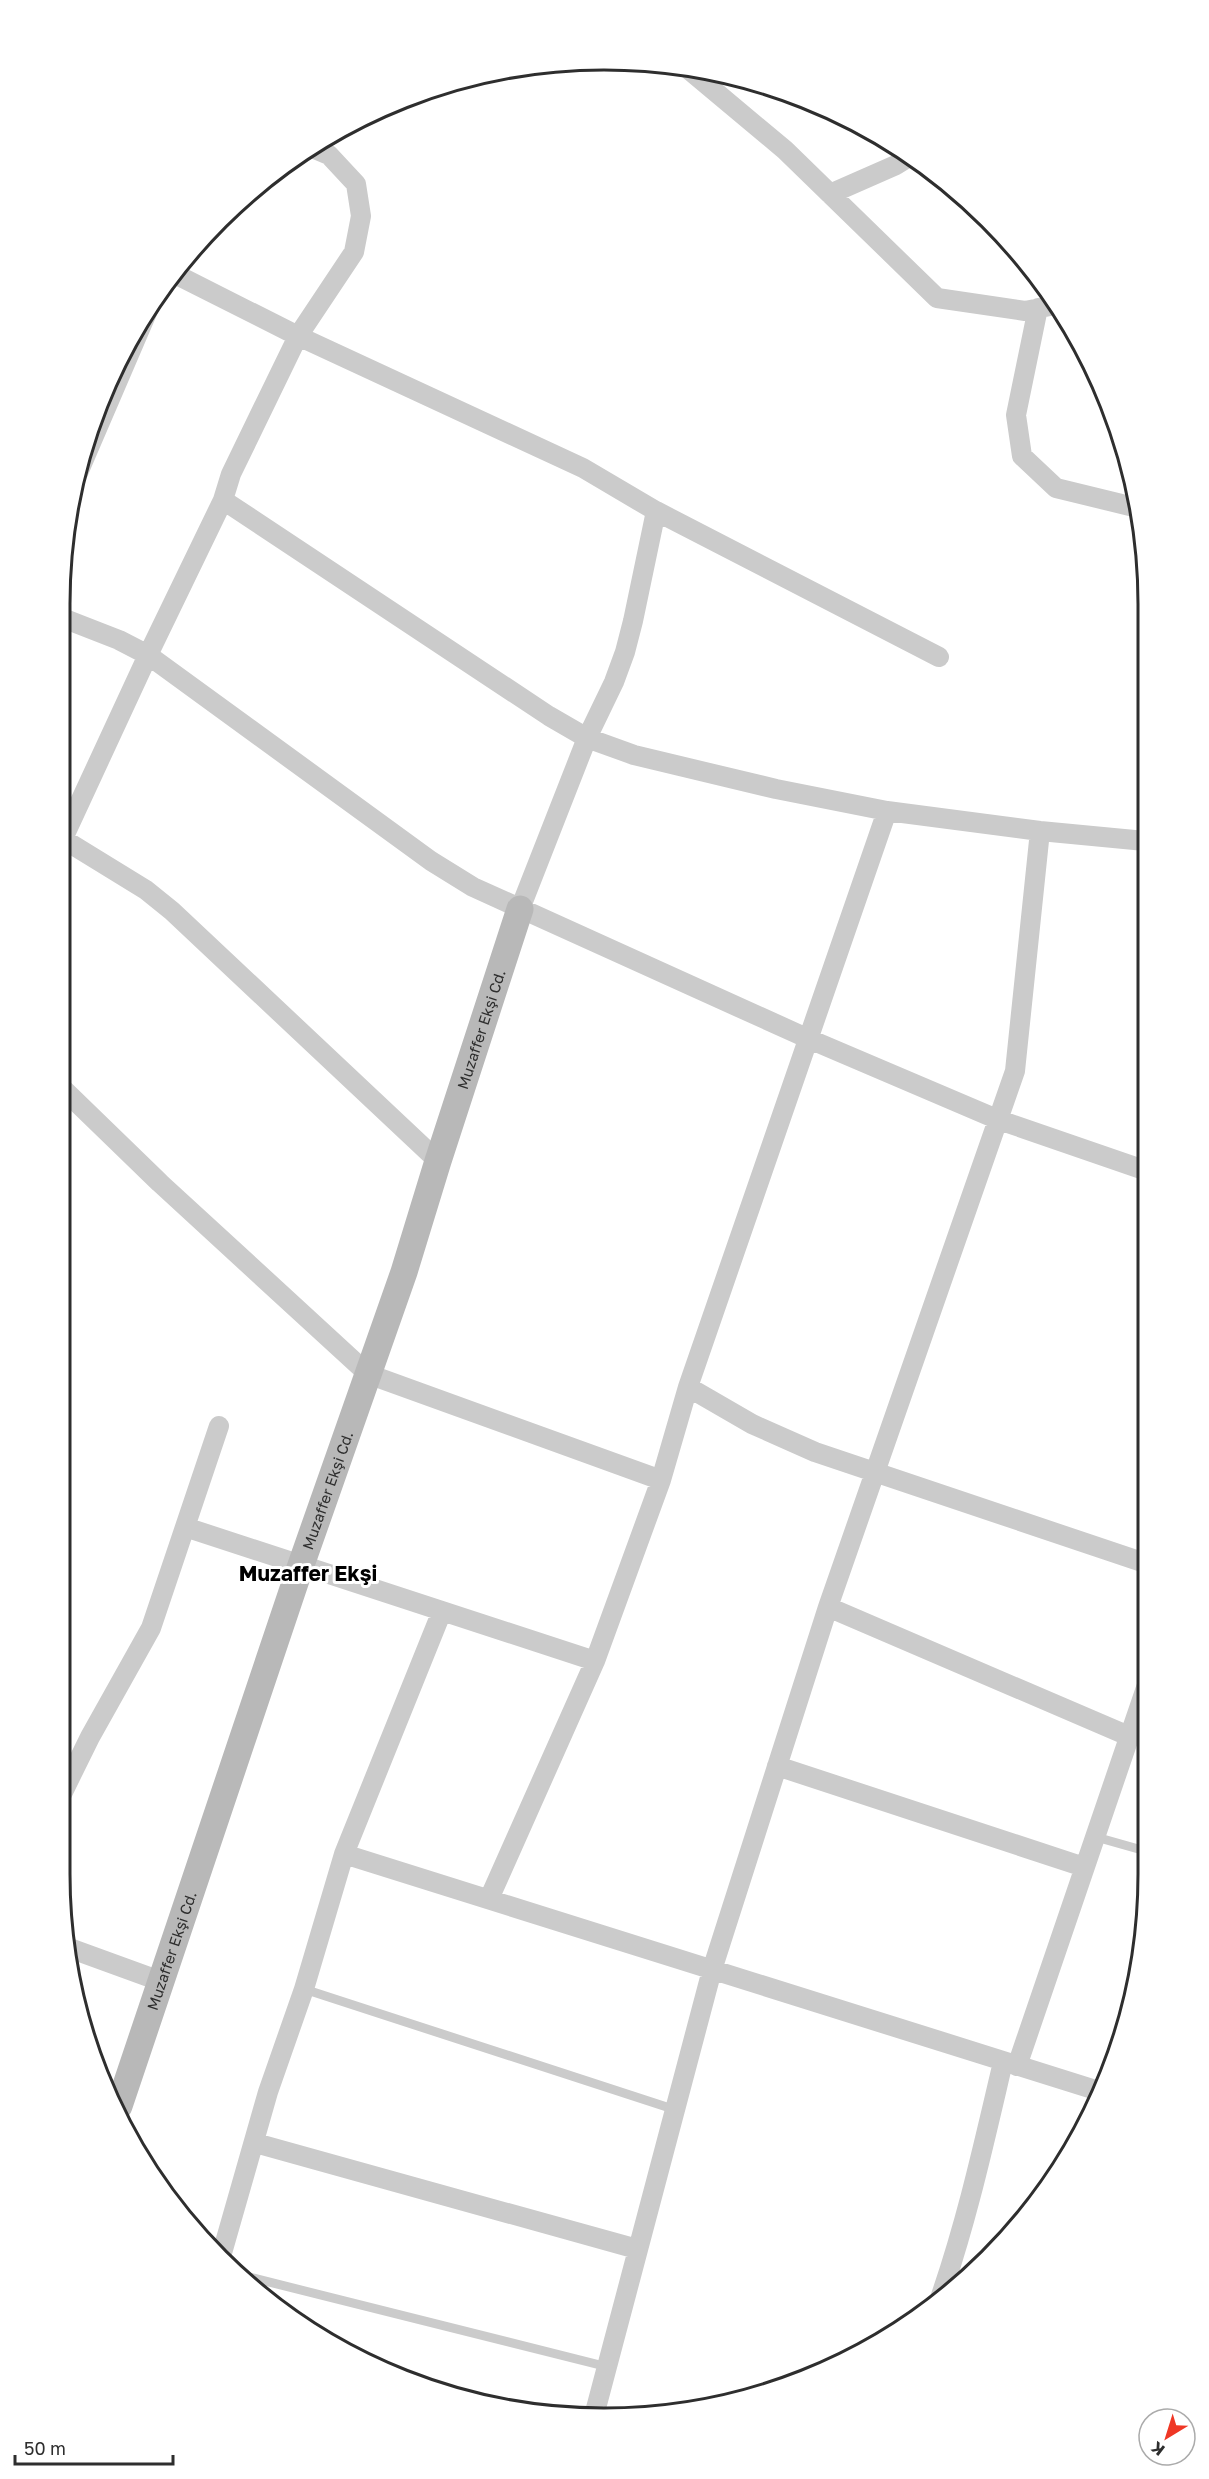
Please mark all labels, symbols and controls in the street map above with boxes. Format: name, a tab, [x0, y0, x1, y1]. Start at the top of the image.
street label: Muzaffer Ekşi Cd.	[453, 967, 509, 1091]
street label: Muzaffer Ekşi Cd.	[298, 1428, 356, 1552]
district label: Muzaffer Ekşi	[239, 1560, 377, 1586]
street label: Muzaffer Ekşi Cd.	[143, 1889, 200, 2013]
north arrow	[1137, 2407, 1197, 2467]
scale bar	[15, 2428, 172, 2466]
text: 50 m	[24, 2437, 66, 2459]
text: K	[1147, 2437, 1168, 2460]

